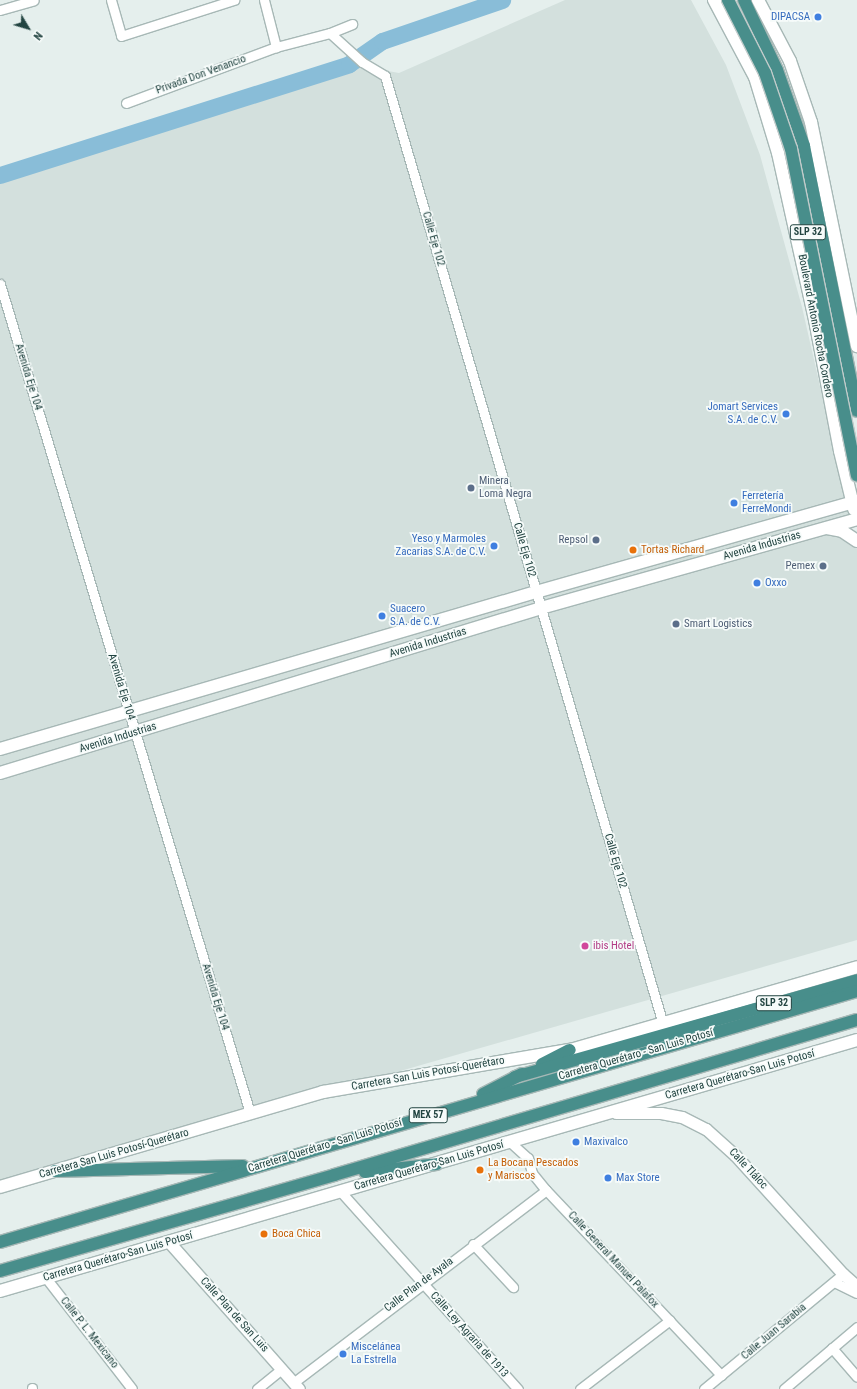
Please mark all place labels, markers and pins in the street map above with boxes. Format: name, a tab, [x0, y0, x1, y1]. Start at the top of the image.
place label: DIPACSA	[771, 10, 810, 24]
marker: DIPACSA	[813, 12, 823, 22]
place label: Jomart Services S.A. de C.V.	[707, 401, 778, 427]
marker: Jomart Services S.A. de C.V.	[781, 409, 791, 419]
place label: Minera Loma Negra	[479, 475, 532, 501]
marker: Minera Loma Negra	[466, 483, 476, 493]
place label: Ferretería FerreMondi	[742, 490, 791, 516]
marker: Ferretería FerreMondi	[729, 498, 739, 508]
place label: Yeso y Marmoles Zacarias S.A. de C.V.	[395, 533, 486, 559]
place label: Repsol	[559, 533, 588, 547]
marker: Repsol	[591, 535, 601, 545]
marker: Yeso y Marmoles Zacarias S.A. de C.V.	[489, 541, 499, 551]
place label: Tortas Richard	[641, 543, 704, 557]
marker: Tortas Richard	[628, 545, 638, 555]
place label: Pemex	[786, 559, 815, 573]
marker: Pemex	[818, 561, 828, 571]
place label: Oxxo	[765, 576, 787, 590]
marker: Oxxo	[752, 578, 762, 588]
place label: Suacero S.A. de C.V.	[390, 603, 441, 629]
marker: Suacero S.A. de C.V.	[377, 611, 387, 621]
place label: Smart Logistics	[684, 617, 752, 631]
marker: Smart Logistics	[671, 619, 681, 629]
place label: ibis Hotel	[593, 939, 634, 953]
marker: ibis Hotel	[580, 941, 590, 951]
place label: Maxivalco	[584, 1135, 628, 1149]
marker: Maxivalco	[571, 1137, 581, 1147]
place label: La Bocana Pescados y Mariscos	[488, 1157, 579, 1183]
marker: La Bocana Pescados y Mariscos	[475, 1165, 485, 1175]
place label: Max Store	[616, 1171, 660, 1185]
marker: Max Store	[603, 1173, 613, 1183]
place label: Boca Chica	[272, 1227, 321, 1241]
marker: Boca Chica	[259, 1229, 269, 1239]
place label: Miscelánea La Estrella	[351, 1341, 401, 1367]
marker: Miscelánea La Estrella	[338, 1349, 348, 1359]

